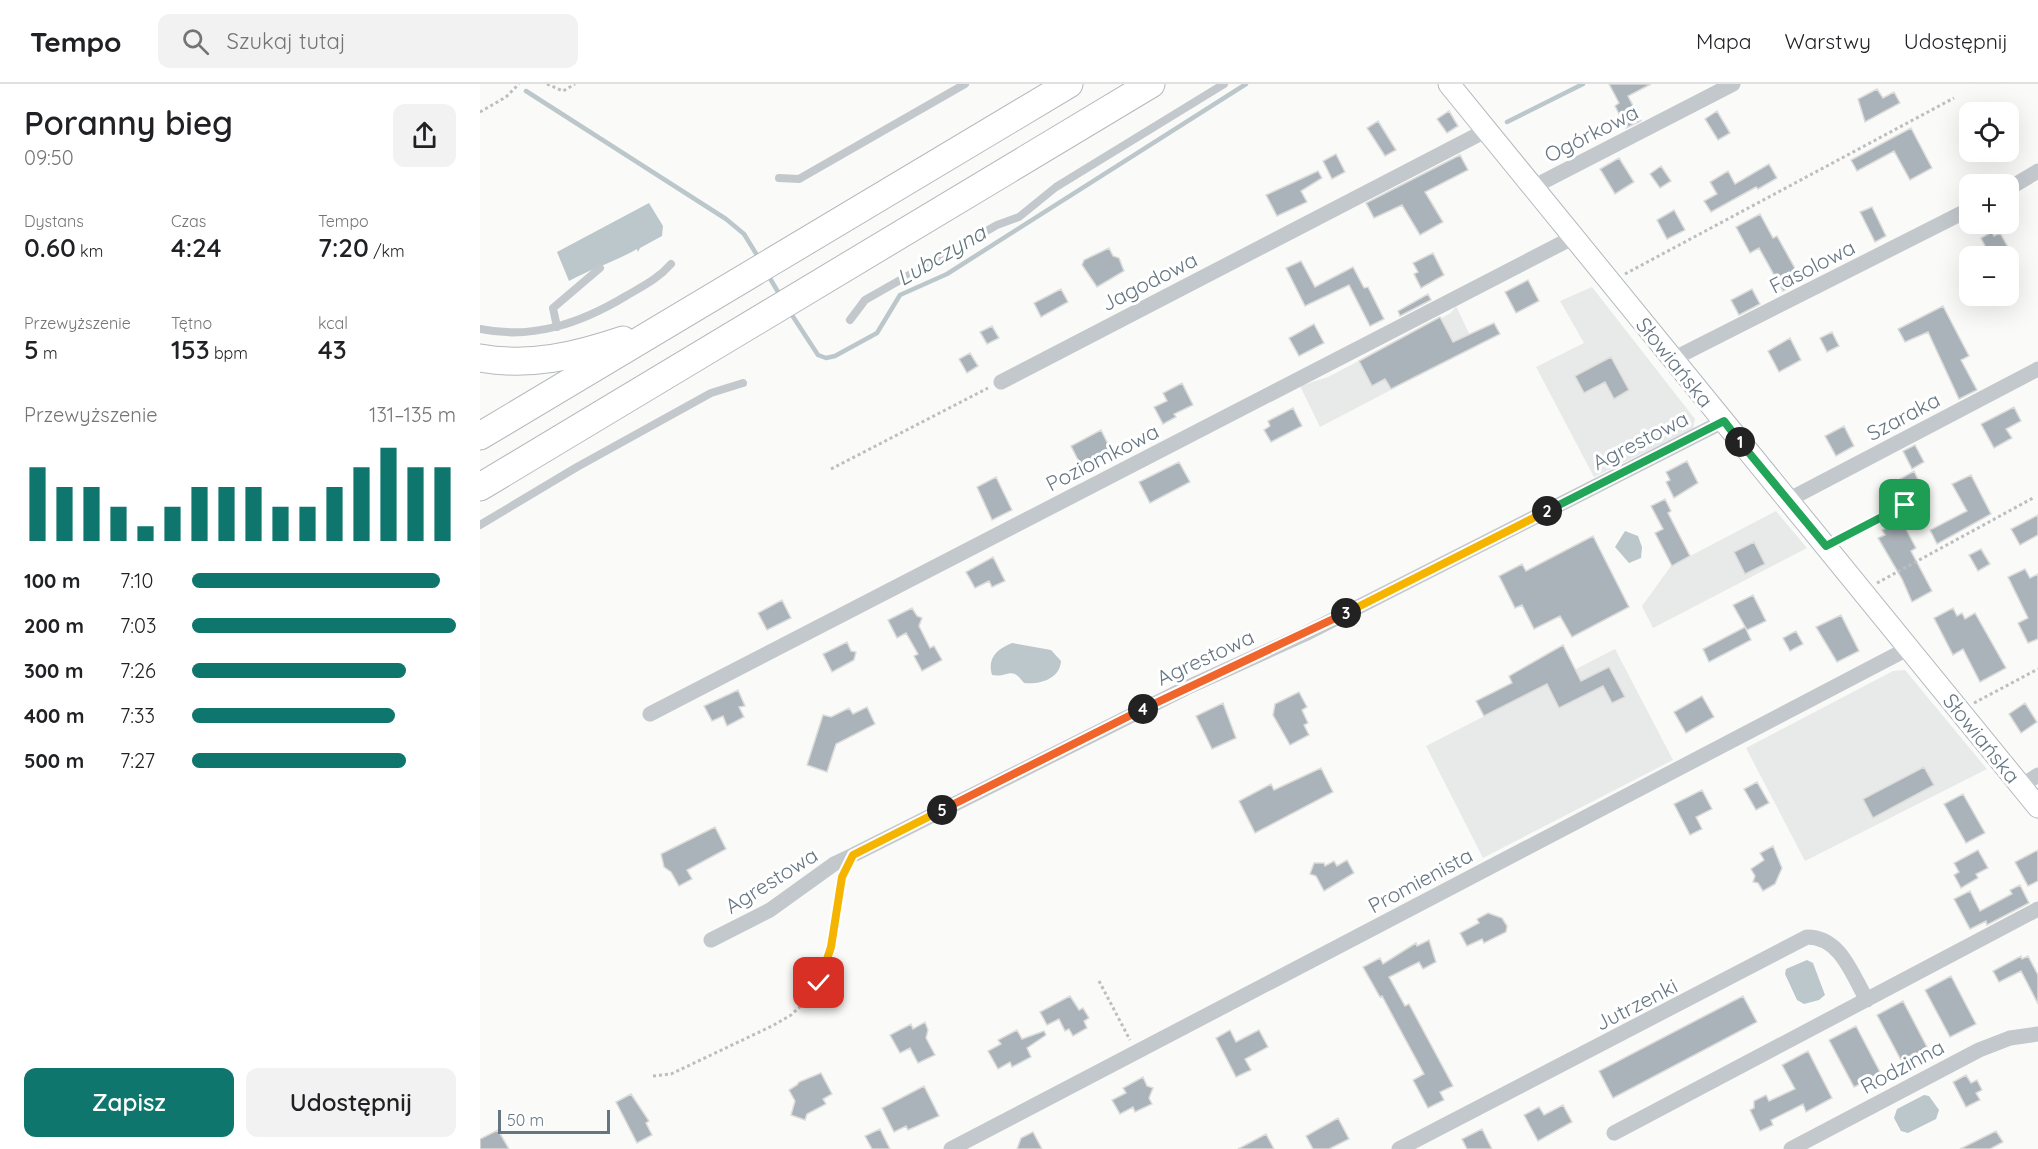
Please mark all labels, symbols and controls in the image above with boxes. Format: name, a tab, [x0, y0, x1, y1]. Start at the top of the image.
search box	[158, 14, 578, 68]
text: Tempo	[30, 24, 122, 59]
icon: search	[179, 25, 212, 58]
text: Szukaj tutaj	[227, 27, 346, 55]
text: Mapa	[1696, 28, 1751, 54]
text: Warstwy	[1784, 28, 1871, 54]
text: Udostępnij	[1904, 28, 2008, 54]
street label: Ogórkowa	[1540, 98, 1642, 168]
text: Poranny bieg	[24, 102, 233, 143]
map controls	[1959, 102, 2019, 306]
button: locate	[1959, 102, 2019, 162]
button: share	[393, 104, 456, 167]
text: 09:50	[24, 145, 74, 170]
button: +	[1959, 174, 2019, 234]
text: Dystans	[24, 211, 84, 231]
text: Czas	[171, 211, 206, 231]
text: Tempo	[318, 211, 369, 231]
water label: Lubczyna	[892, 218, 992, 292]
text: 0.60	[24, 231, 76, 264]
text: 4:24	[171, 231, 221, 264]
text: 7:20	[318, 231, 369, 264]
street label: Fasolowa	[1765, 233, 1859, 299]
text: km	[76, 241, 103, 261]
text: /km	[369, 241, 405, 261]
street label: Jagodowa	[1097, 246, 1201, 316]
button: −	[1959, 246, 2019, 306]
street label: Słowiańska	[1631, 312, 1719, 412]
text: Przewyższenie	[24, 313, 131, 333]
text: Tętno	[171, 313, 212, 333]
text: kcal	[318, 313, 348, 333]
text: 5	[24, 333, 39, 366]
text: 153	[171, 333, 210, 366]
text: 43	[318, 333, 347, 366]
text: m	[39, 343, 58, 363]
text: bpm	[210, 343, 248, 363]
street label: Szaraka	[1862, 386, 1944, 446]
text: Przewyższenie	[24, 402, 157, 427]
text: 131–135 m	[369, 402, 456, 427]
street label: Agrestowa	[1588, 405, 1692, 475]
street label: Poziomkowa	[1041, 417, 1163, 497]
pin: 1	[1725, 427, 1755, 457]
text: 1	[1737, 432, 1743, 452]
pin	[1879, 479, 1930, 530]
icon: arrive	[1888, 488, 1921, 521]
pin: 2	[1532, 496, 1562, 526]
text: 2	[1542, 501, 1552, 521]
text: 100 m	[24, 568, 80, 593]
text: 7:10	[120, 568, 153, 593]
pin: 3	[1331, 598, 1361, 628]
text: 3	[1342, 603, 1350, 623]
text: 200 m	[24, 613, 84, 638]
text: 7:03	[120, 613, 156, 638]
street label: Agrestowa	[1152, 623, 1258, 691]
text: 300 m	[24, 658, 83, 683]
text: 7:26	[120, 658, 156, 683]
street label: Słowiańska	[1938, 688, 2026, 788]
pin: 4	[1128, 694, 1158, 724]
text: 4	[1138, 699, 1148, 719]
text: 400 m	[24, 703, 84, 728]
text: 7:33	[120, 703, 155, 728]
text: 500 m	[24, 748, 84, 773]
text: 7:27	[120, 748, 155, 773]
pin: 5	[927, 795, 957, 825]
text: 5	[937, 800, 947, 820]
street label: Agrestowa	[720, 841, 822, 919]
street label: Promienista	[1363, 842, 1477, 918]
pin	[793, 957, 844, 1008]
icon: check	[802, 966, 835, 999]
street label: Jutrzenki	[1591, 972, 1681, 1036]
street label: Rodzinna	[1856, 1033, 1948, 1099]
button: Zapisz	[24, 1068, 234, 1137]
button: Udostępnij	[246, 1068, 456, 1137]
scale bar	[498, 1107, 610, 1134]
text: 50 m	[507, 1110, 544, 1130]

